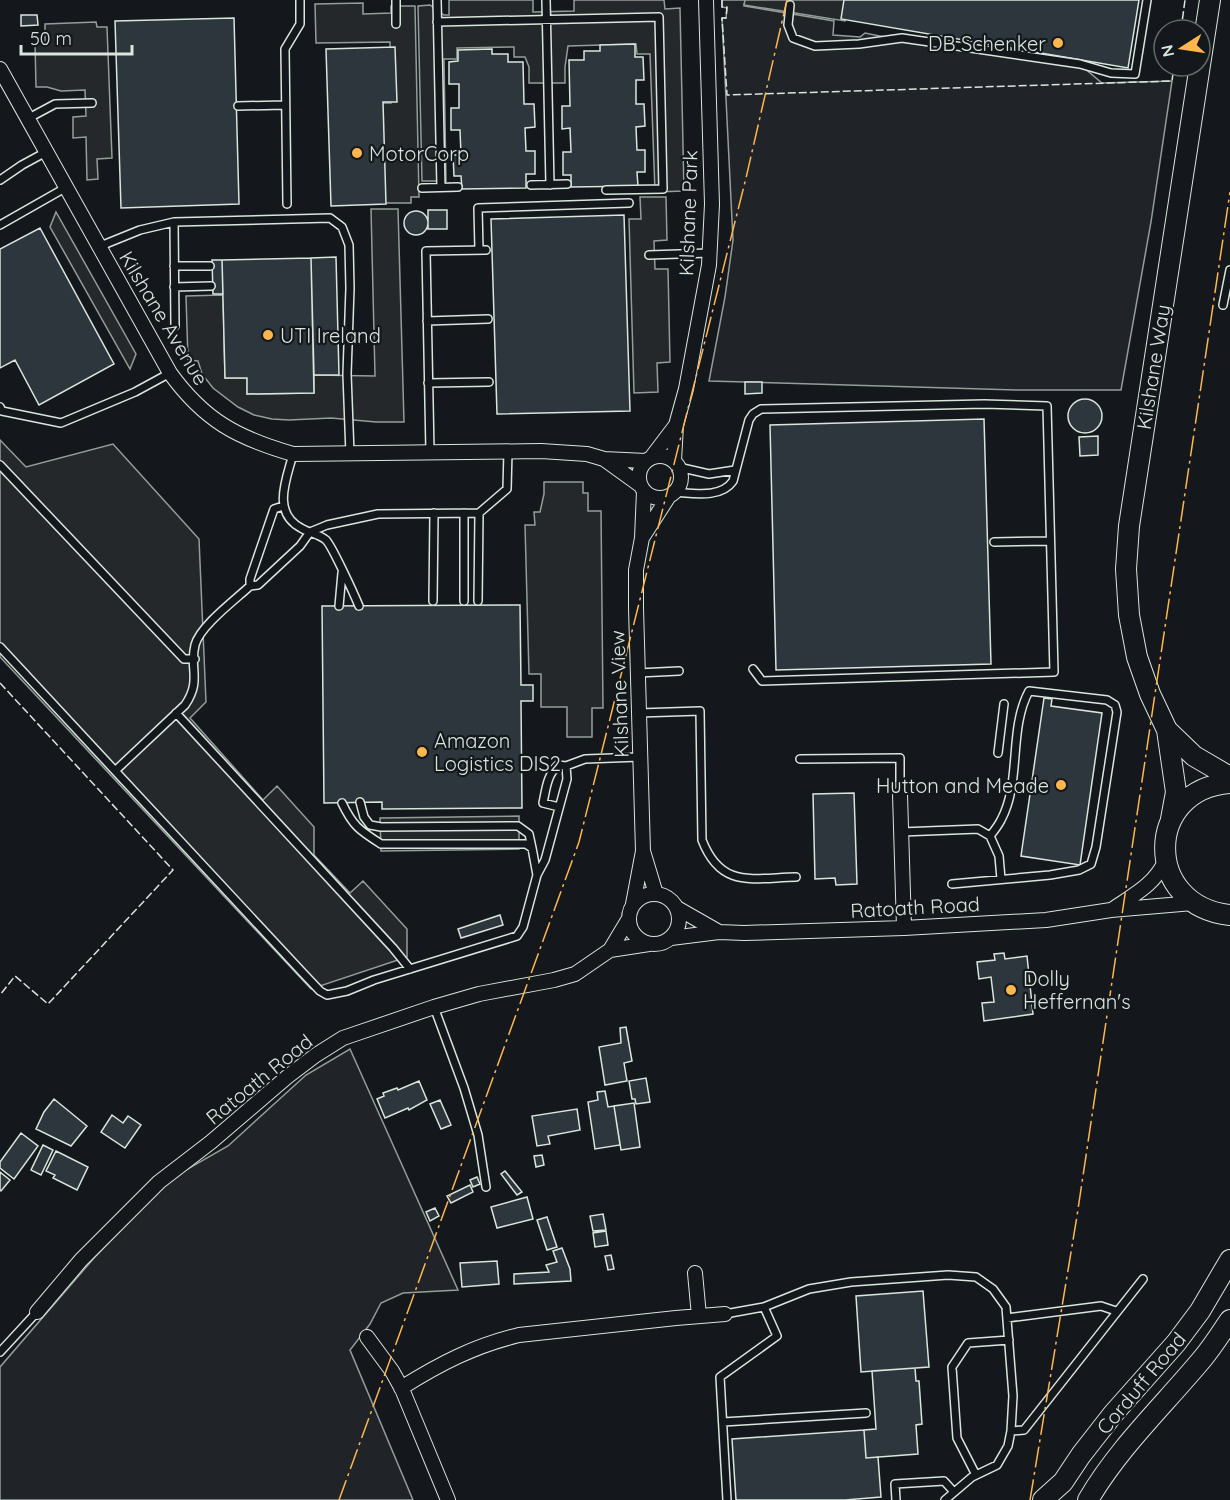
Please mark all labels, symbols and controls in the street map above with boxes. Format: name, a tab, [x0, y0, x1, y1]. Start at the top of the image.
scale bar	[21, 18, 132, 56]
north arrow	[1152, 18, 1212, 78]
text: 50 m	[30, 27, 72, 50]
place label: DB Schenker	[928, 31, 1046, 56]
marker: DB Schenker	[1051, 36, 1065, 50]
text: N	[1156, 43, 1178, 59]
place label: MotorCorp	[369, 141, 469, 166]
marker: MotorCorp	[350, 146, 364, 160]
street label: Kilshane Park	[673, 150, 703, 276]
street label: Kilshane Avenue	[114, 246, 214, 390]
street label: Kilshane Way	[1131, 303, 1175, 431]
place label: UTI Ireland	[280, 323, 381, 348]
marker: UTI Ireland	[261, 328, 275, 342]
street label: Kilshane View	[604, 630, 634, 758]
place label: Amazon Logistics DIS2	[434, 728, 561, 776]
marker: Amazon Logistics DIS2	[415, 745, 429, 759]
place label: Hutton and Meade	[876, 773, 1049, 798]
marker: Hutton and Meade	[1054, 778, 1068, 792]
street label: Ratoath Road	[850, 891, 980, 923]
place label: Dolly Heffernan's	[1023, 966, 1131, 1014]
marker: Dolly Heffernan's	[1004, 983, 1018, 997]
street label: Ratoath Road	[201, 1028, 317, 1130]
street label: Corduff Road	[1091, 1327, 1191, 1439]

